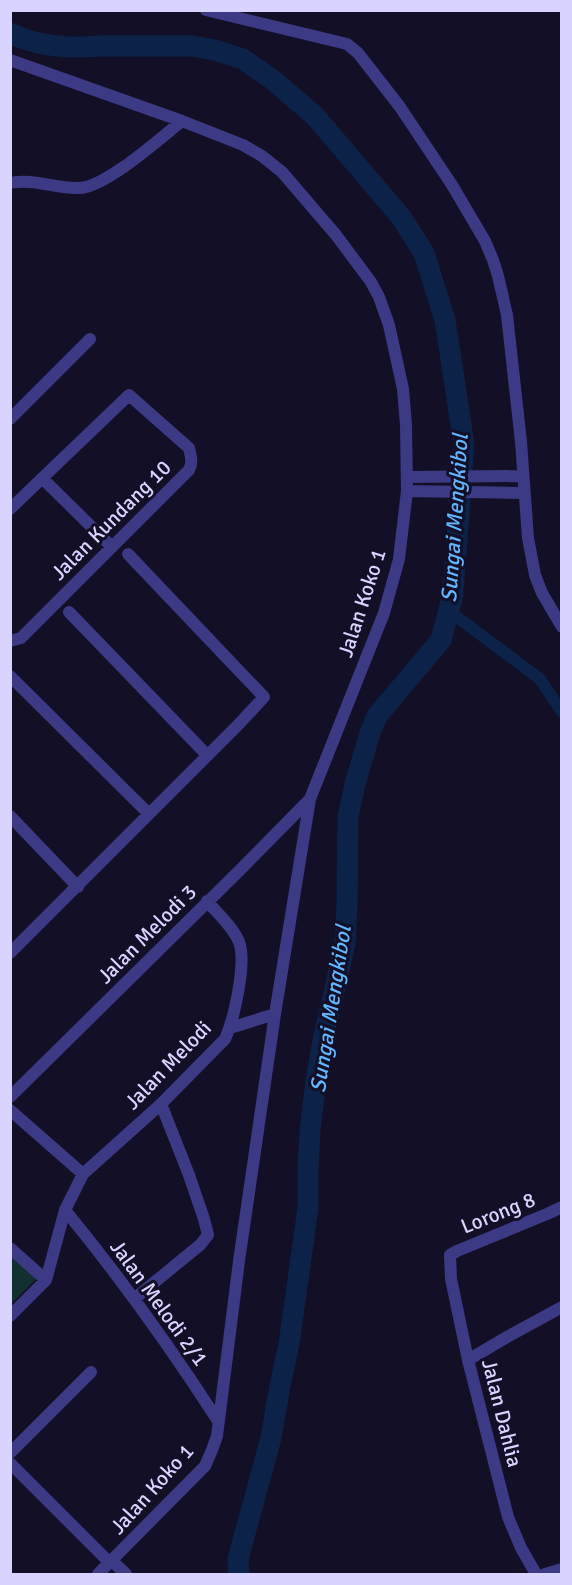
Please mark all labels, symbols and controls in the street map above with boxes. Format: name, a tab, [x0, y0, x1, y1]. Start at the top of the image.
water label: Sungai Mengkibol	[435, 431, 474, 603]
street label: Jalan Kundang 10	[46, 455, 176, 585]
street label: Jalan Koko 1	[332, 545, 392, 661]
street label: Jalan Melodi 3	[92, 879, 202, 989]
water label: Sungai Mengkibol	[304, 922, 357, 1094]
street label: Jalan Melodi	[119, 1015, 217, 1115]
street label: Lorong 8	[457, 1186, 539, 1240]
street label: Jalan Melodi 2/1	[104, 1235, 214, 1371]
street label: Jalan Dahlia	[476, 1356, 528, 1470]
street label: Jalan Koko 1	[105, 1438, 199, 1540]

